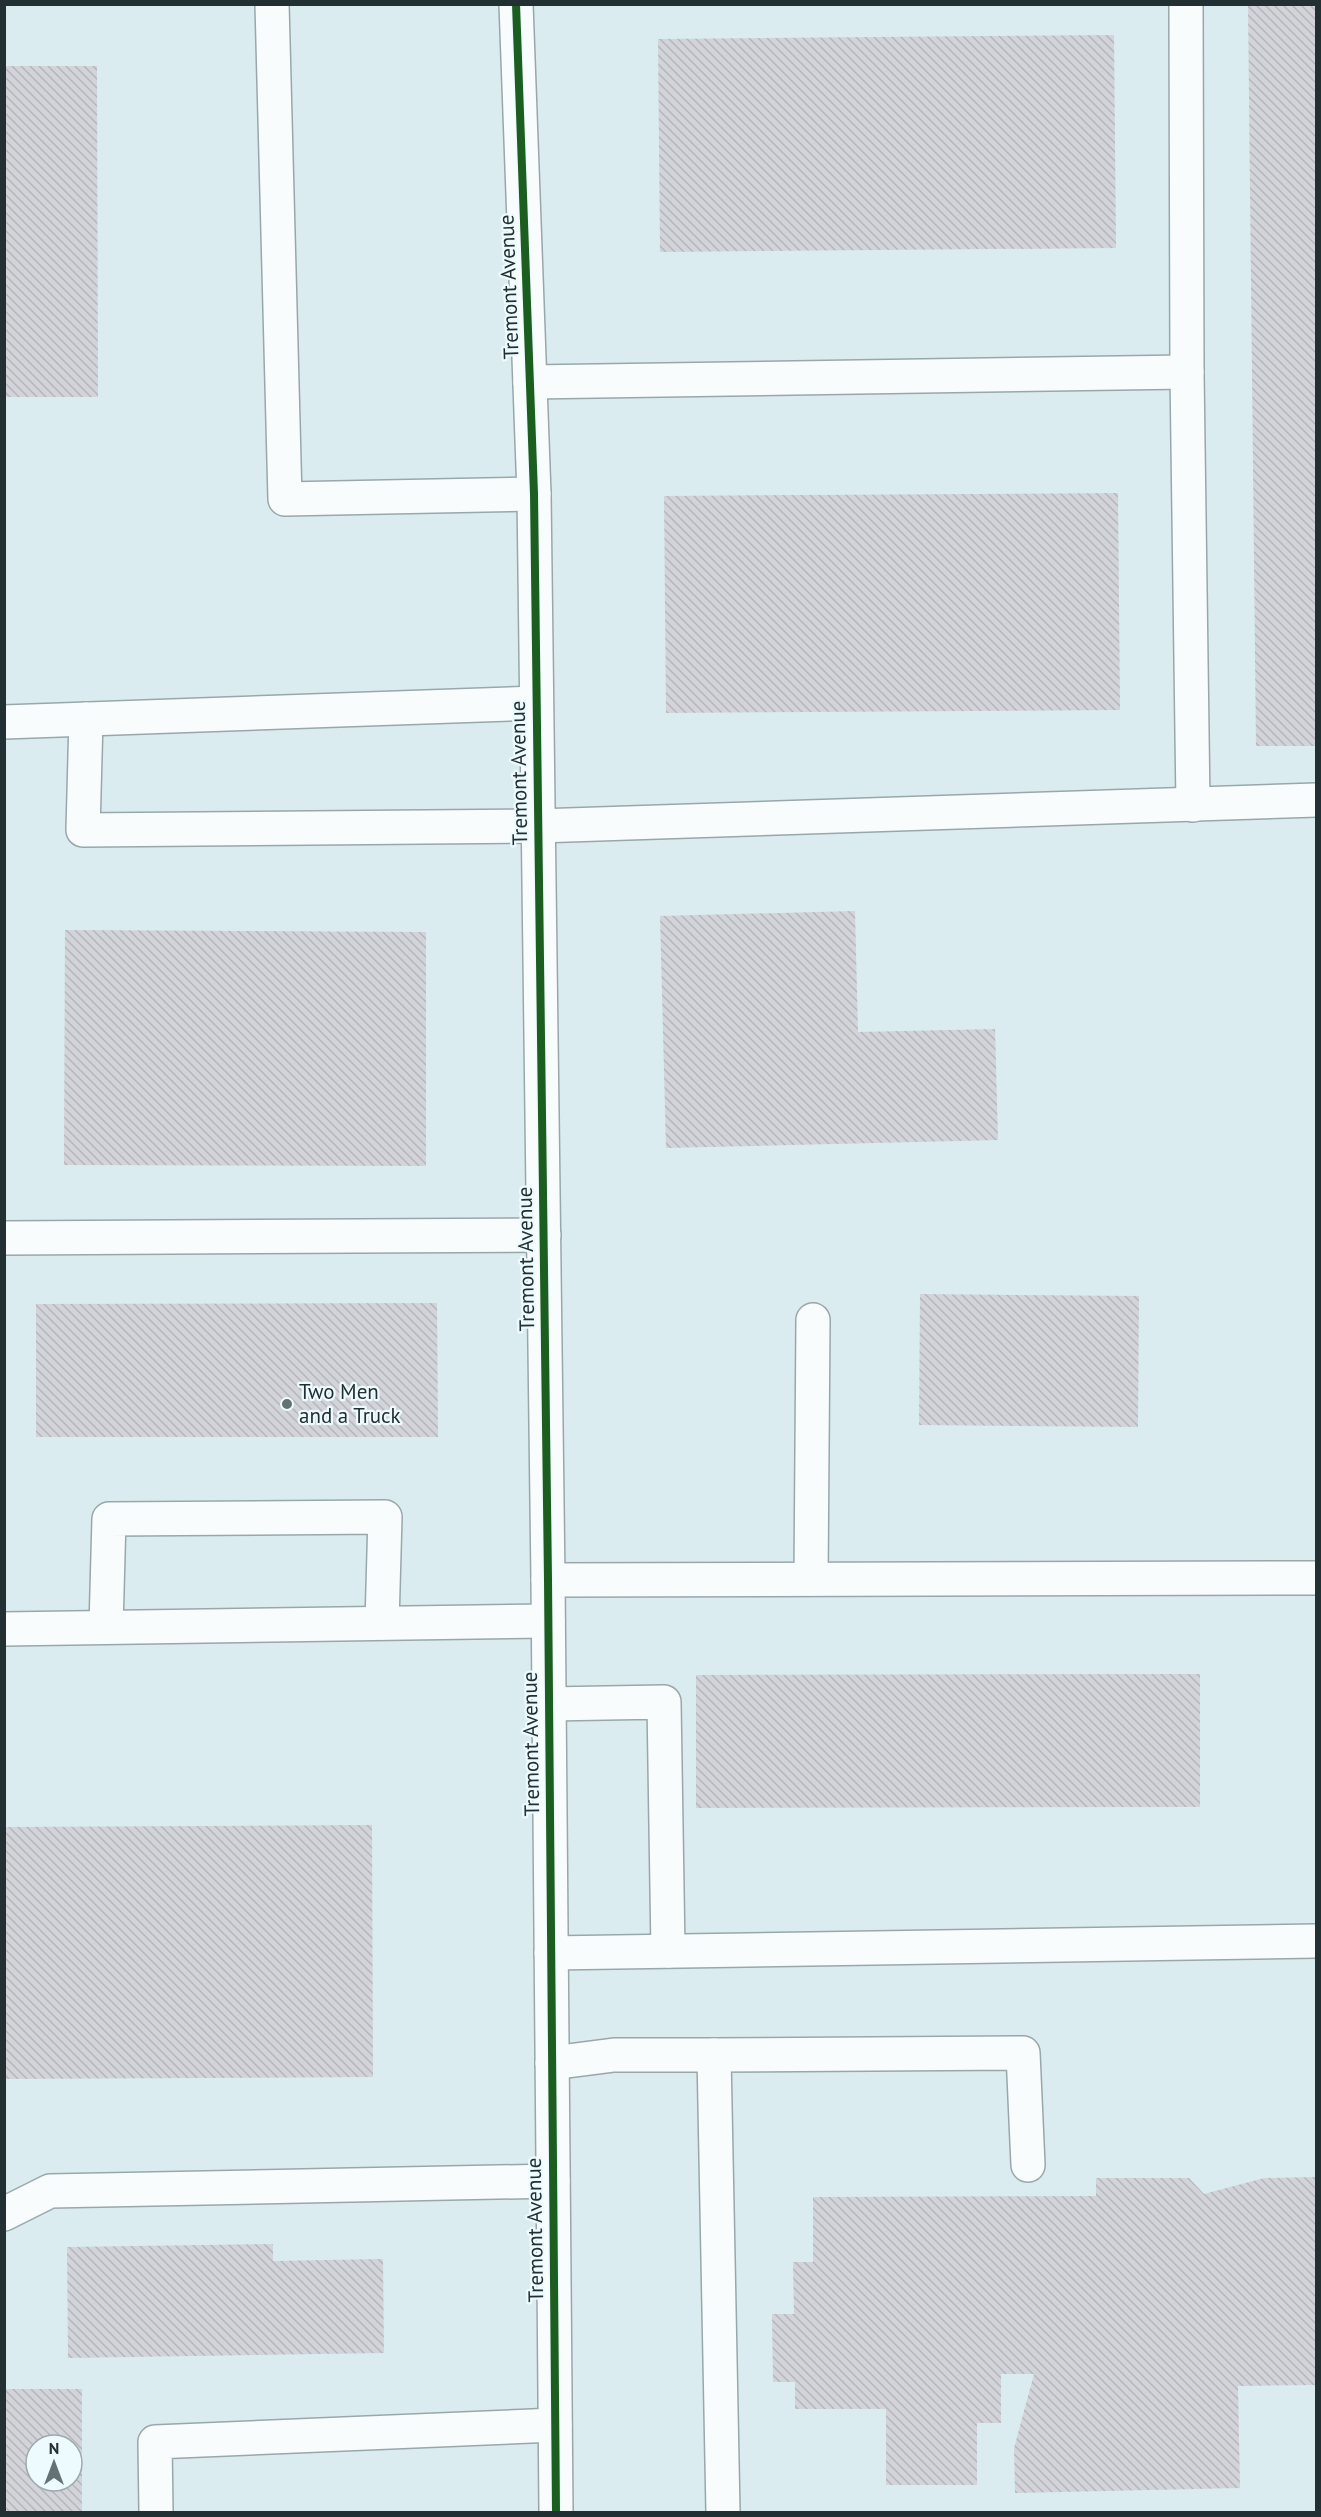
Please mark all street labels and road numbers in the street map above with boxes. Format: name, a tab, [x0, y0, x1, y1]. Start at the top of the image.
street label: Tremont Avenue	[492, 214, 525, 360]
street label: Tremont Avenue	[504, 700, 533, 846]
street label: Tremont Avenue	[511, 1186, 540, 1332]
street label: Tremont Avenue	[516, 1671, 545, 1817]
street label: Tremont Avenue	[520, 2157, 549, 2303]

